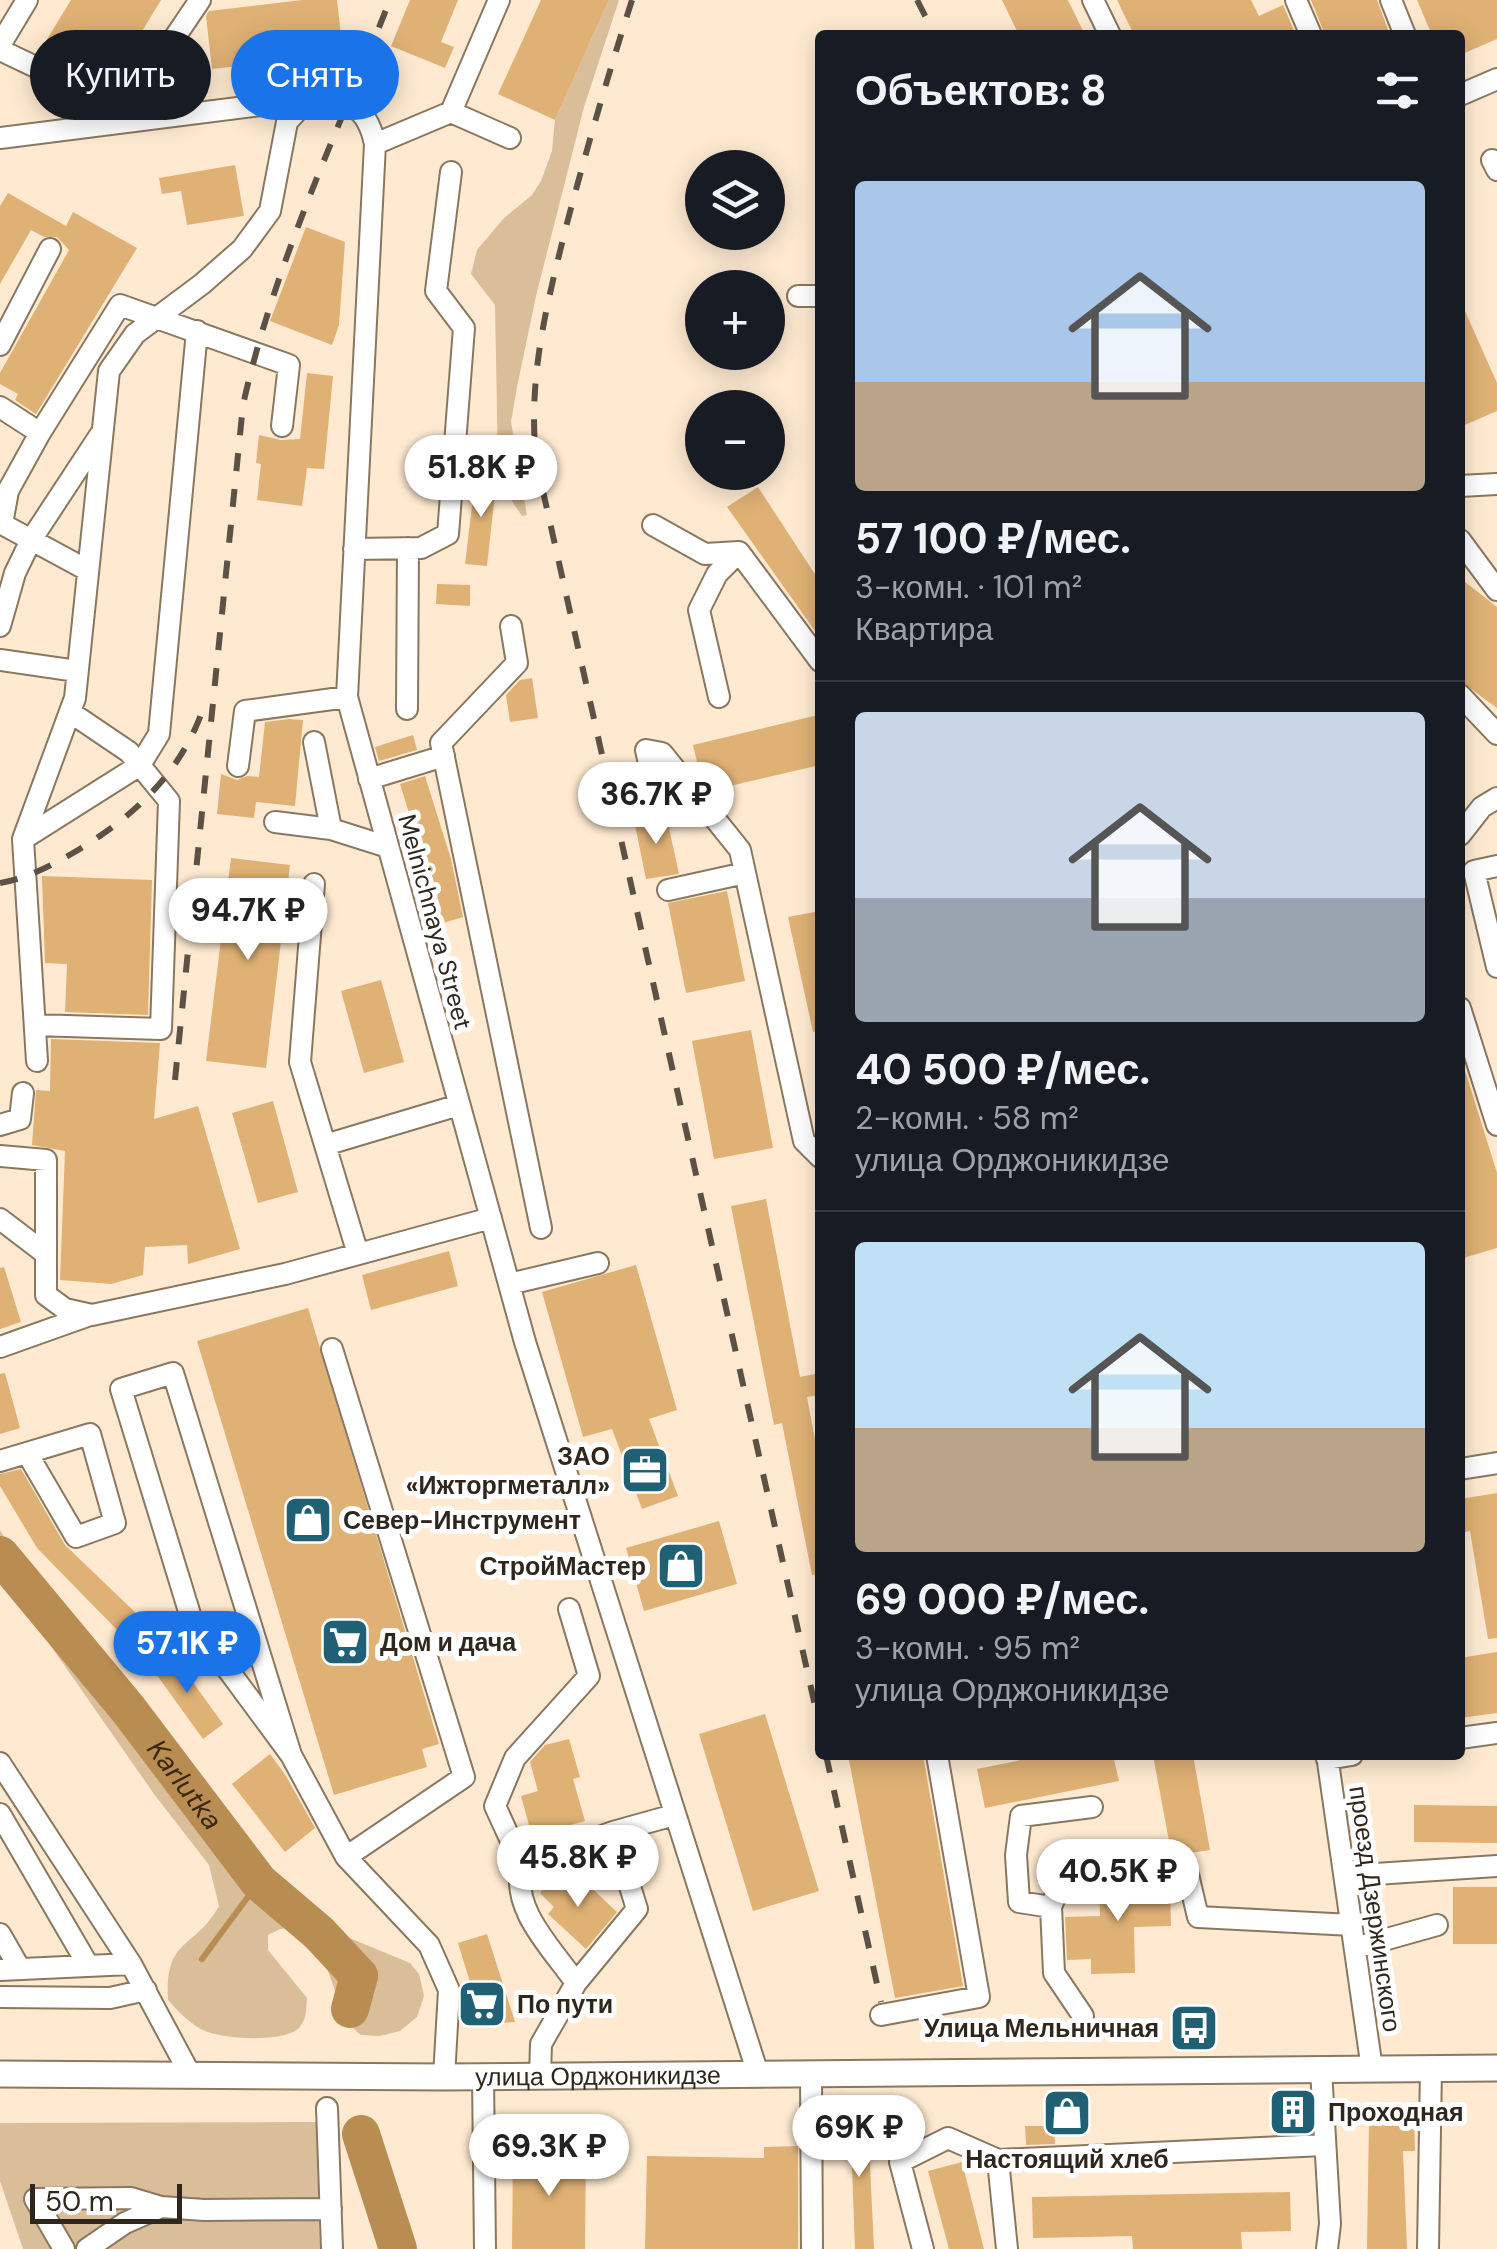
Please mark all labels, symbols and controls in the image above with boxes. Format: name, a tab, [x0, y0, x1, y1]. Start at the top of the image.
chip: Купить	[30, 30, 211, 120]
chip: Снять	[231, 30, 399, 120]
text: Объектов: 8	[855, 63, 1107, 118]
icon: filters	[1370, 63, 1425, 118]
map controls	[685, 150, 785, 490]
button: layers	[685, 150, 785, 250]
icon: home	[1050, 246, 1230, 426]
button: +	[685, 270, 785, 370]
button: −	[685, 390, 785, 490]
pin: 51.8K ₽	[389, 435, 573, 520]
text: 51.8K ₽	[426, 446, 536, 488]
text: 57 100 ₽/мес.	[855, 511, 1131, 566]
text: 3-комн. · 101 m²	[855, 566, 1082, 608]
text: Квартира	[855, 608, 993, 650]
pin: 36.7K ₽	[564, 762, 748, 847]
text: 36.7K ₽	[600, 773, 712, 815]
icon: home	[1050, 777, 1230, 957]
street label: Melnichnaya Street	[390, 811, 480, 1033]
pin: 94.7K ₽	[156, 878, 340, 963]
text: 94.7K ₽	[191, 889, 305, 931]
text: 40 500 ₽/мес.	[855, 1042, 1150, 1097]
text: 2-комн. · 58 m²	[855, 1097, 1079, 1139]
text: улица Орджоникидзе	[855, 1139, 1170, 1181]
icon: home	[1050, 1307, 1230, 1487]
place label: ЗАО «Ижторгметалл»	[406, 1440, 610, 1502]
office icon: ЗАО «Ижторгметалл»	[619, 1444, 671, 1496]
shop icon: Север-Инструмент	[282, 1494, 334, 1546]
place label: Север-Инструмент	[343, 1504, 581, 1537]
shop icon: СтройМастер	[655, 1540, 707, 1592]
place label: СтройМастер	[479, 1550, 646, 1583]
text: 69 000 ₽/мес.	[855, 1572, 1149, 1627]
pin: 57.1K ₽	[95, 1611, 279, 1696]
supermarket icon: Дом и дача	[319, 1616, 371, 1668]
text: 57.1K ₽	[136, 1622, 238, 1664]
place label: Дом и дача	[380, 1626, 517, 1659]
text: 3-комн. · 95 m²	[855, 1627, 1080, 1669]
text: улица Орджоникидзе	[855, 1669, 1170, 1711]
water label: Karlutka	[139, 1732, 231, 1837]
street label: проезд Дзержинского	[1341, 1784, 1409, 2034]
pin: 45.8K ₽	[486, 1825, 670, 1910]
text: 45.8K ₽	[519, 1836, 637, 1878]
pin: 40.5K ₽	[1026, 1839, 1210, 1924]
text: 40.5K ₽	[1058, 1850, 1178, 1892]
supermarket icon: По пути	[456, 1978, 508, 2030]
place label: По пути	[517, 1988, 613, 2021]
bus stop icon: Улица Мельничная	[1168, 2002, 1220, 2054]
place label: Улица Мельничная	[924, 2012, 1159, 2045]
street label: улица Орджоникидзе	[475, 2058, 721, 2093]
building icon: Проходная	[1267, 2086, 1319, 2138]
shop icon: Настоящий хлеб	[1041, 2087, 1093, 2139]
pin: 69K ₽	[789, 2095, 929, 2180]
place label: Проходная	[1328, 2096, 1464, 2129]
text: 69K ₽	[814, 2106, 904, 2148]
pin: 69.3K ₽	[457, 2114, 641, 2199]
text: 69.3K ₽	[491, 2125, 607, 2167]
place label: Настоящий хлеб	[965, 2143, 1169, 2176]
scale bar	[30, 2179, 182, 2224]
text: 50 m	[45, 2183, 114, 2220]

